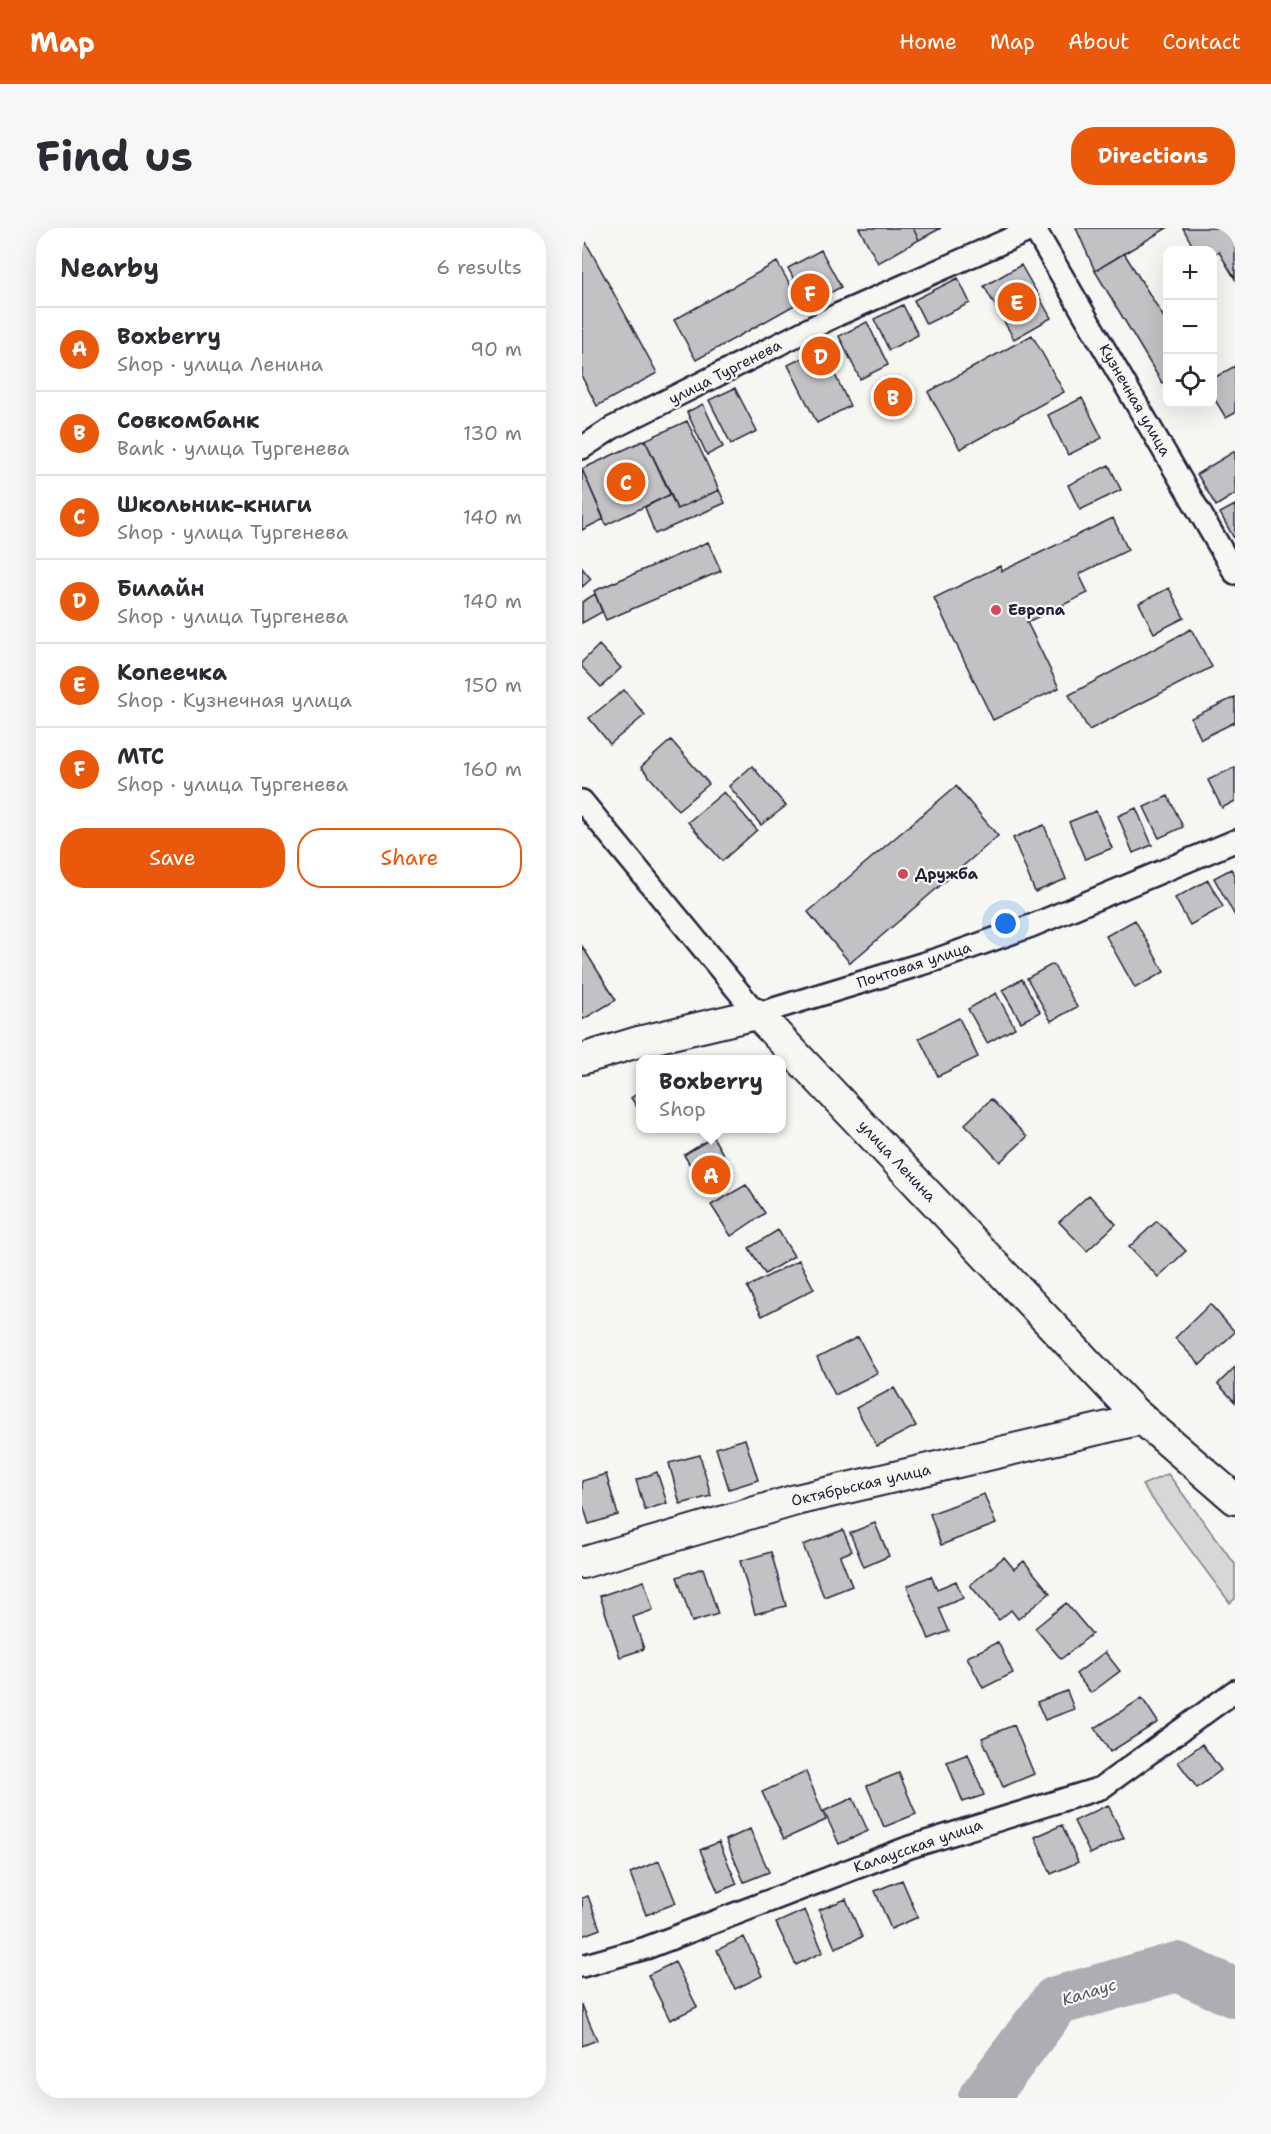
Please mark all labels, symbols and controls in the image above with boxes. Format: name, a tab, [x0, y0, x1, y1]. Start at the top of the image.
text: Map	[30, 23, 95, 61]
text: Home	[899, 28, 957, 56]
text: Map	[990, 28, 1035, 56]
text: About	[1068, 28, 1129, 56]
text: Contact	[1162, 28, 1241, 56]
button: Directions	[1071, 127, 1235, 185]
text: Find us	[36, 128, 193, 184]
map controls	[1163, 246, 1217, 408]
button: +	[1163, 246, 1217, 300]
text: Nearby	[60, 250, 159, 285]
text: 6 results	[436, 254, 522, 280]
pin: F	[790, 270, 830, 316]
pin: E	[998, 280, 1036, 325]
button: −	[1163, 300, 1217, 354]
text: Boxberry	[117, 322, 221, 351]
pin: D	[802, 334, 840, 378]
street label: улица Тургенева	[665, 335, 785, 409]
text: A	[72, 336, 87, 362]
text: 90 m	[470, 336, 522, 362]
street label: Кузнечная улица	[1095, 340, 1176, 460]
text: Shop · улица Ленина	[117, 351, 323, 377]
button: locate	[1163, 354, 1217, 408]
pin: B	[874, 374, 912, 420]
text: Совкомбанк	[117, 406, 260, 435]
text: B	[73, 420, 86, 446]
text: 130 m	[463, 420, 522, 446]
text: Bank · улица Тургенева	[117, 435, 349, 461]
pin: C	[606, 460, 645, 504]
text: Школьник-книги	[117, 490, 312, 519]
text: C	[73, 504, 86, 530]
text: 140 m	[463, 504, 522, 530]
text: Shop · улица Тургенева	[117, 519, 348, 545]
text: Билайн	[117, 574, 204, 603]
text: D	[72, 588, 87, 614]
text: 140 m	[463, 588, 522, 614]
place label: Европа	[1008, 600, 1066, 620]
text: Shop · улица Тургенева	[117, 603, 348, 629]
marker: Европа	[989, 603, 1003, 617]
text: Копеечка	[117, 658, 227, 687]
text: E	[73, 672, 86, 698]
text: 150 m	[464, 672, 522, 698]
text: Shop · Кузнечная улица	[117, 687, 352, 713]
text: МТС	[117, 742, 164, 771]
text: F	[74, 756, 85, 782]
text: 160 m	[463, 756, 522, 782]
text: Shop · улица Тургенева	[117, 771, 348, 797]
button: Save	[60, 828, 285, 888]
button: Share	[297, 828, 522, 888]
place label: Дружба	[915, 864, 979, 884]
marker: Дружба	[896, 867, 910, 881]
your location	[991, 909, 1020, 938]
street label: Почтовая улица	[854, 937, 974, 993]
popup	[636, 1055, 786, 1133]
text: Boxberry	[659, 1067, 763, 1096]
text: Shop	[659, 1096, 706, 1122]
street label: улица Ленина	[854, 1116, 941, 1207]
pin: A	[692, 1152, 730, 1198]
street label: Октябрьская улица	[789, 1459, 933, 1511]
street label: Калаусская улица	[851, 1814, 986, 1877]
water label: Калаус	[1059, 1974, 1119, 2010]

